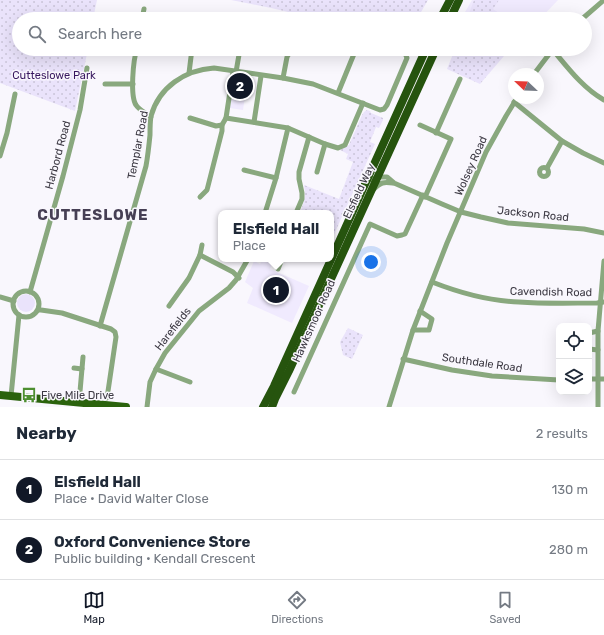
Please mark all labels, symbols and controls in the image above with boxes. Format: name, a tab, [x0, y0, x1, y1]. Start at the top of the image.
search box	[12, 12, 592, 56]
icon: search	[26, 23, 48, 45]
text: Search here	[58, 25, 142, 43]
north arrow	[508, 68, 544, 104]
park label: Cutteslowe Park	[12, 69, 96, 82]
pin: 2	[227, 71, 253, 101]
street label: Templar Road	[125, 110, 151, 180]
street label: Harbord Road	[43, 119, 73, 191]
street label: Wolsey Road	[452, 134, 490, 198]
street label: Elsfield Way	[341, 161, 377, 221]
street label: Jackson Road	[497, 204, 569, 224]
district label: CUTTESLOWE	[37, 206, 149, 224]
popup	[218, 210, 334, 262]
text: Elsfield Hall	[233, 220, 319, 238]
text: Place	[233, 238, 266, 253]
your location	[361, 252, 381, 272]
pin: 1	[263, 275, 289, 305]
street label: Hawksmoor Road	[290, 278, 338, 364]
street label: Cavendish Road	[510, 285, 592, 299]
street label: Harefields	[152, 305, 194, 353]
map controls	[556, 323, 592, 395]
button: locate	[556, 323, 592, 359]
street label: Southdale Road	[441, 351, 523, 375]
button: layers	[556, 359, 592, 395]
bus stop icon: Five Mile Drive	[20, 386, 38, 404]
place label: Five Mile Drive	[41, 389, 114, 402]
text: Nearby	[16, 423, 77, 443]
text: 2 results	[536, 426, 588, 441]
text: Elsfield Hall	[54, 473, 141, 491]
text: 1	[26, 482, 32, 497]
text: 130 m	[552, 482, 588, 497]
text: Place · David Walter Close	[54, 491, 209, 506]
text: Oxford Convenience Store	[54, 533, 250, 551]
text: 2	[25, 542, 33, 557]
text: 280 m	[549, 542, 588, 557]
text: Public building · Kendall Crescent	[54, 551, 255, 566]
tab: Map	[83, 589, 105, 626]
tab: Directions	[271, 589, 323, 626]
tab: Saved	[490, 589, 521, 626]

